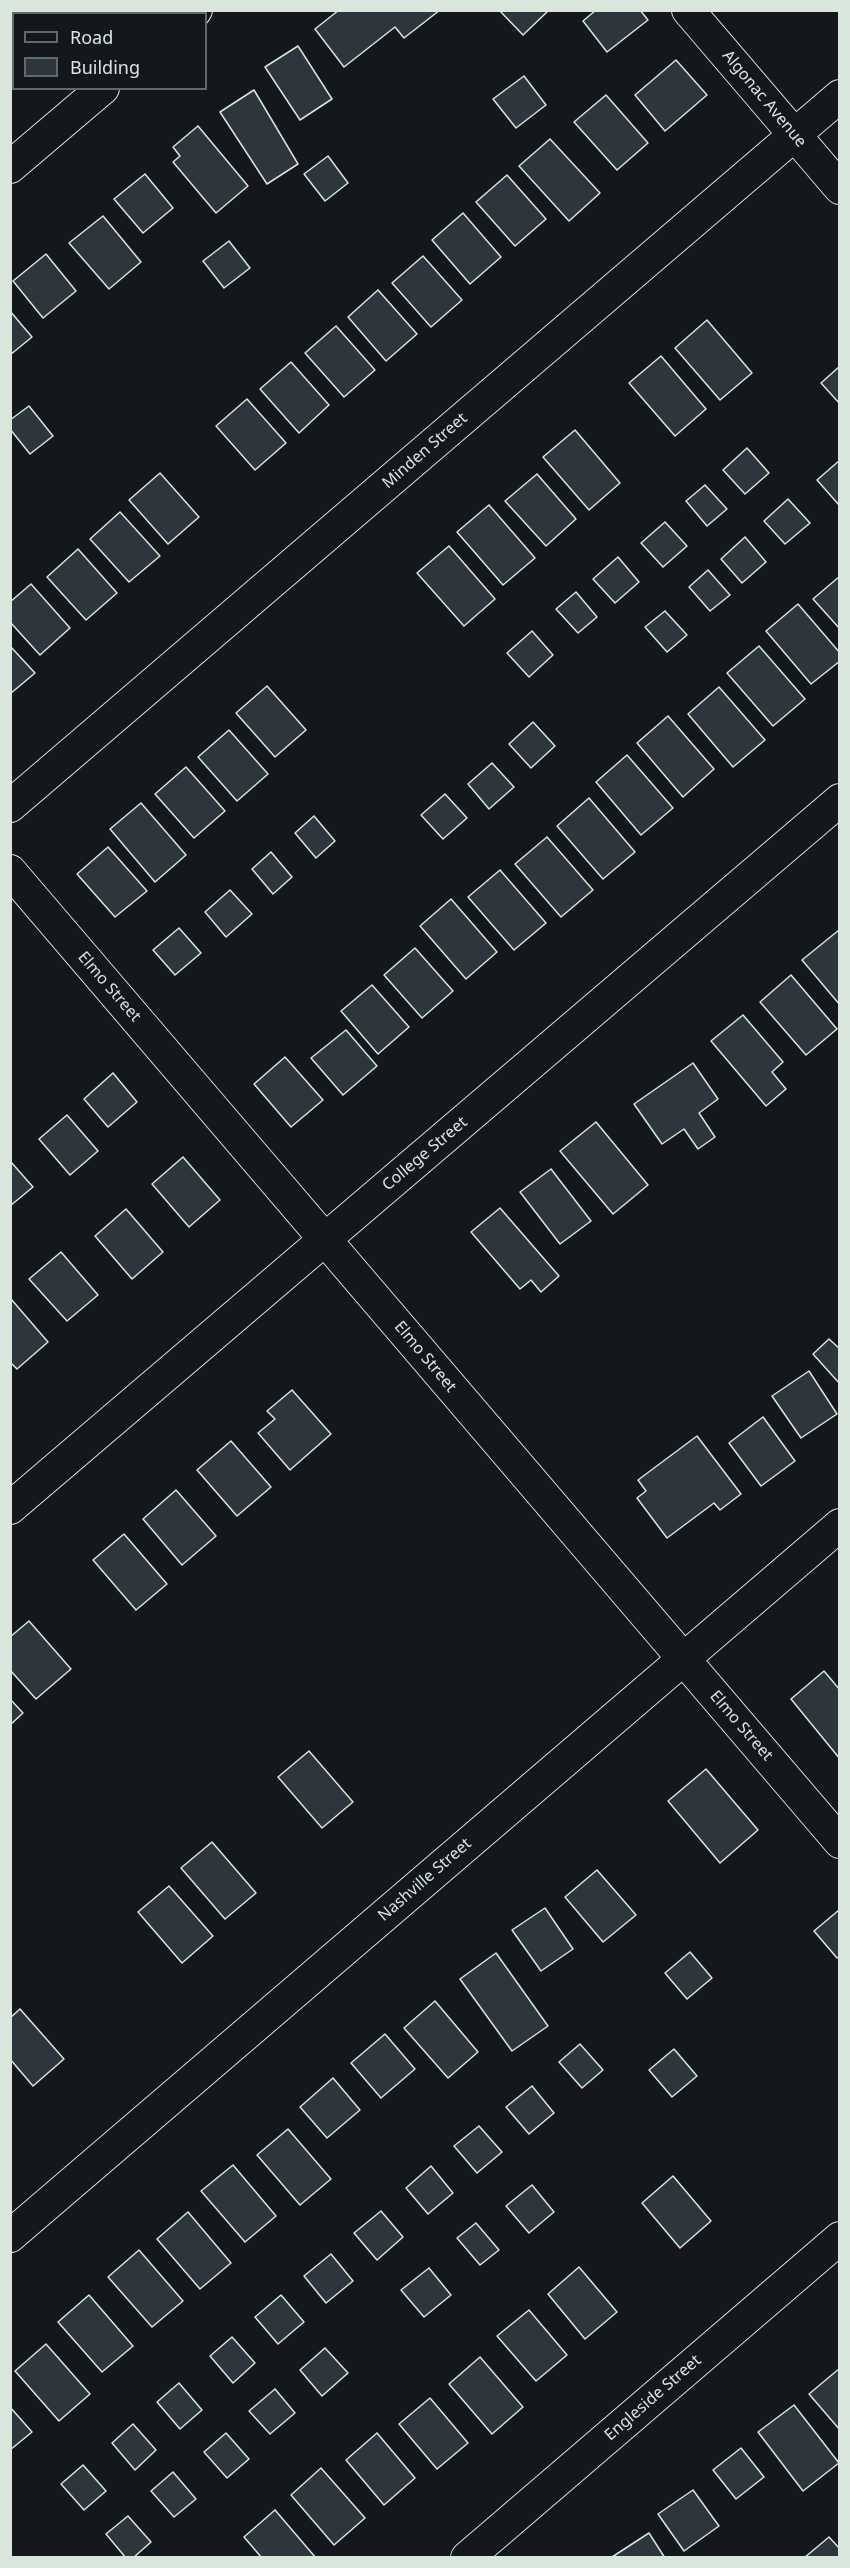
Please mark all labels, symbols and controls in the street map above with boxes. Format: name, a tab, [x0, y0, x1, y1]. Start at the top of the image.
legend	[12, 12, 207, 90]
text: Road	[70, 25, 113, 49]
street label: Algonac Avenue	[718, 47, 810, 151]
text: Building	[70, 55, 140, 79]
street label: Minden Street	[379, 409, 471, 493]
street label: Elmo Street	[73, 948, 145, 1026]
street label: College Street	[379, 1113, 471, 1195]
street label: Elmo Street	[390, 1318, 460, 1396]
street label: Elmo Street	[705, 1687, 777, 1765]
street label: Nashville Street	[375, 1834, 475, 1926]
street label: Engleside Street	[601, 2351, 705, 2445]

